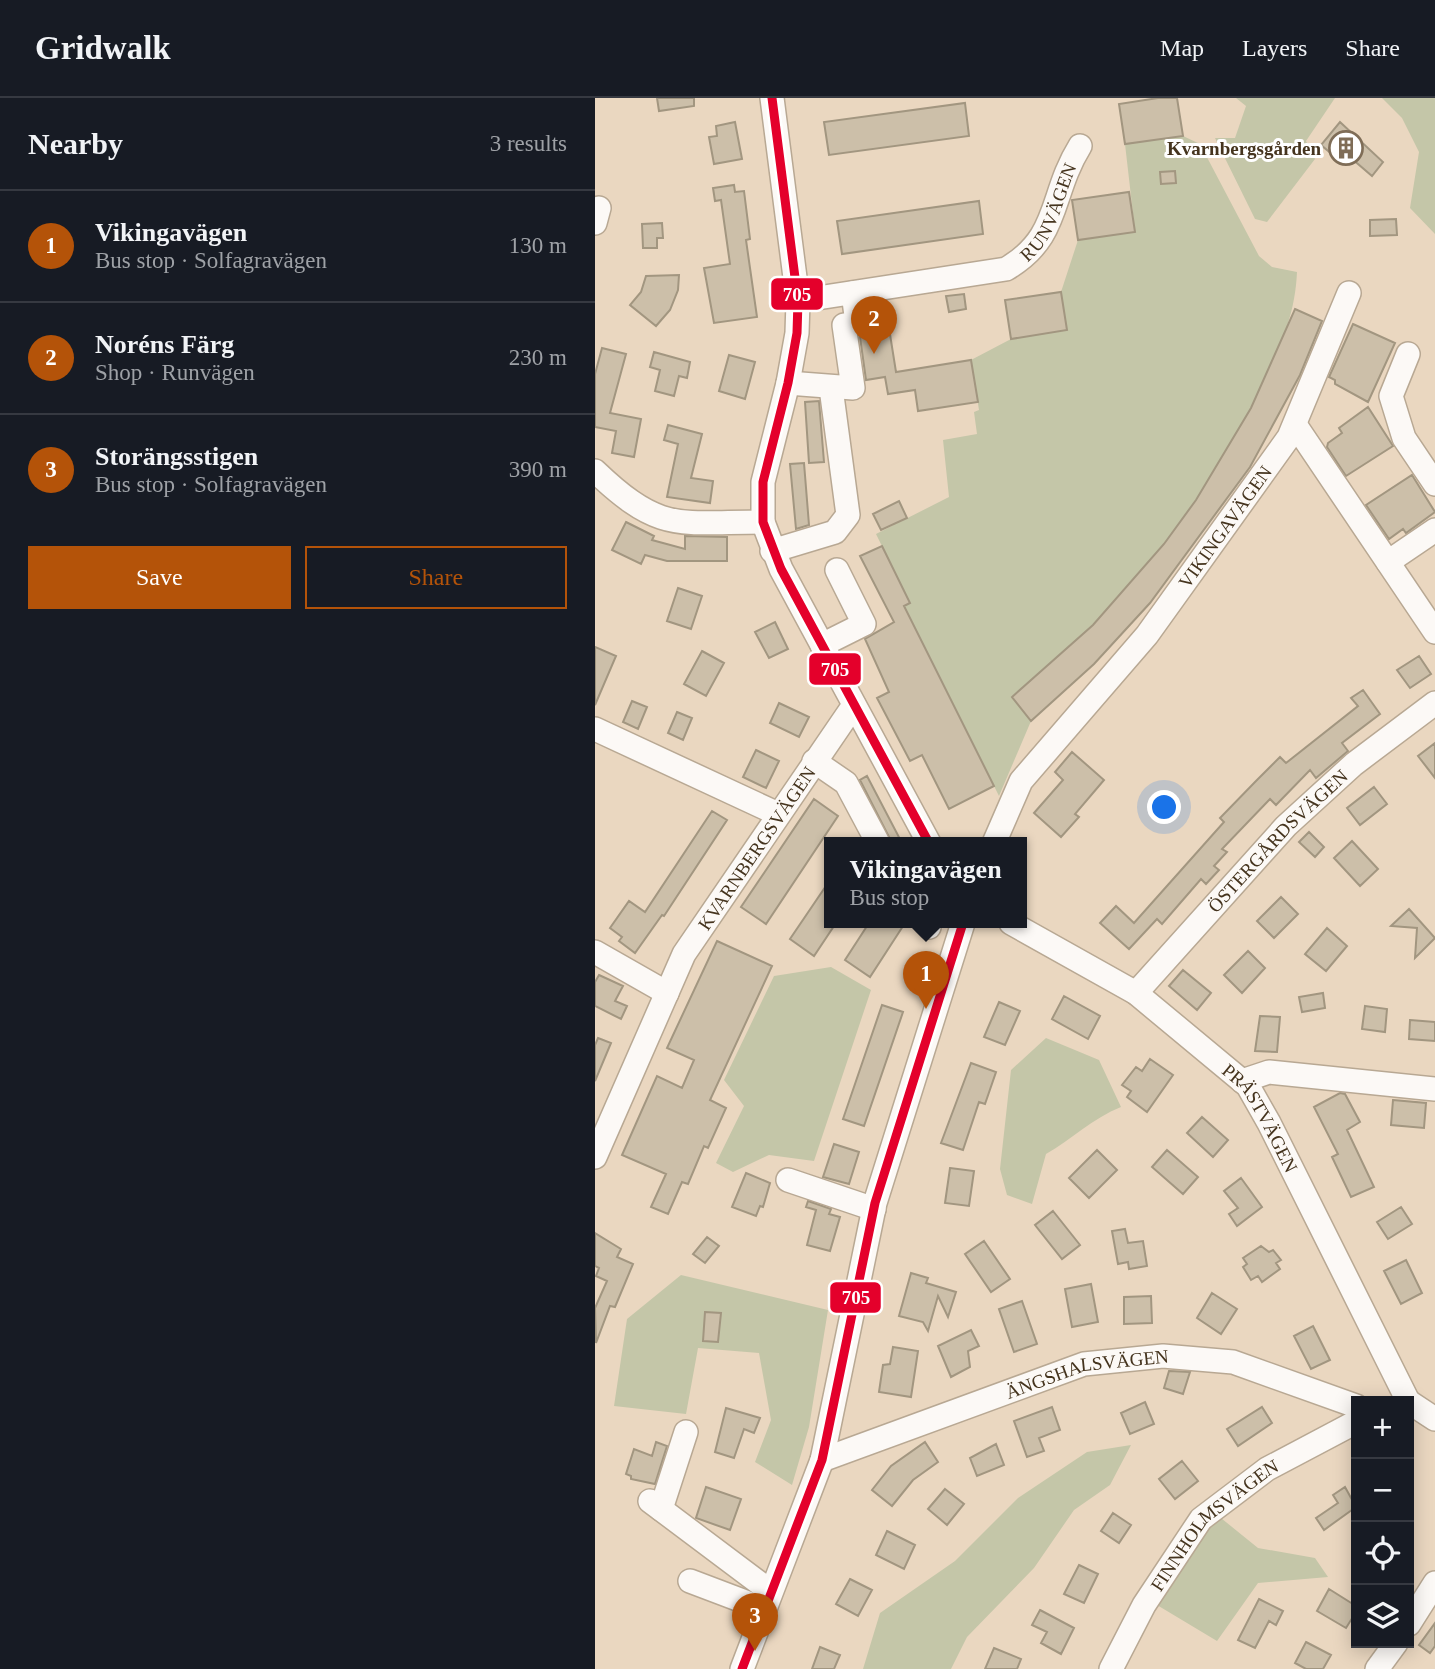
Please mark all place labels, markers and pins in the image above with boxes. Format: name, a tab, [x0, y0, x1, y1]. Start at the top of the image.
building icon: Kvarnbergsgården	[1327, 129, 1365, 167]
place label: Kvarnbergsgården	[1167, 138, 1321, 159]
pin: 2	[851, 296, 897, 354]
pin: 1	[903, 951, 949, 1009]
pin: 3	[732, 1593, 778, 1651]

